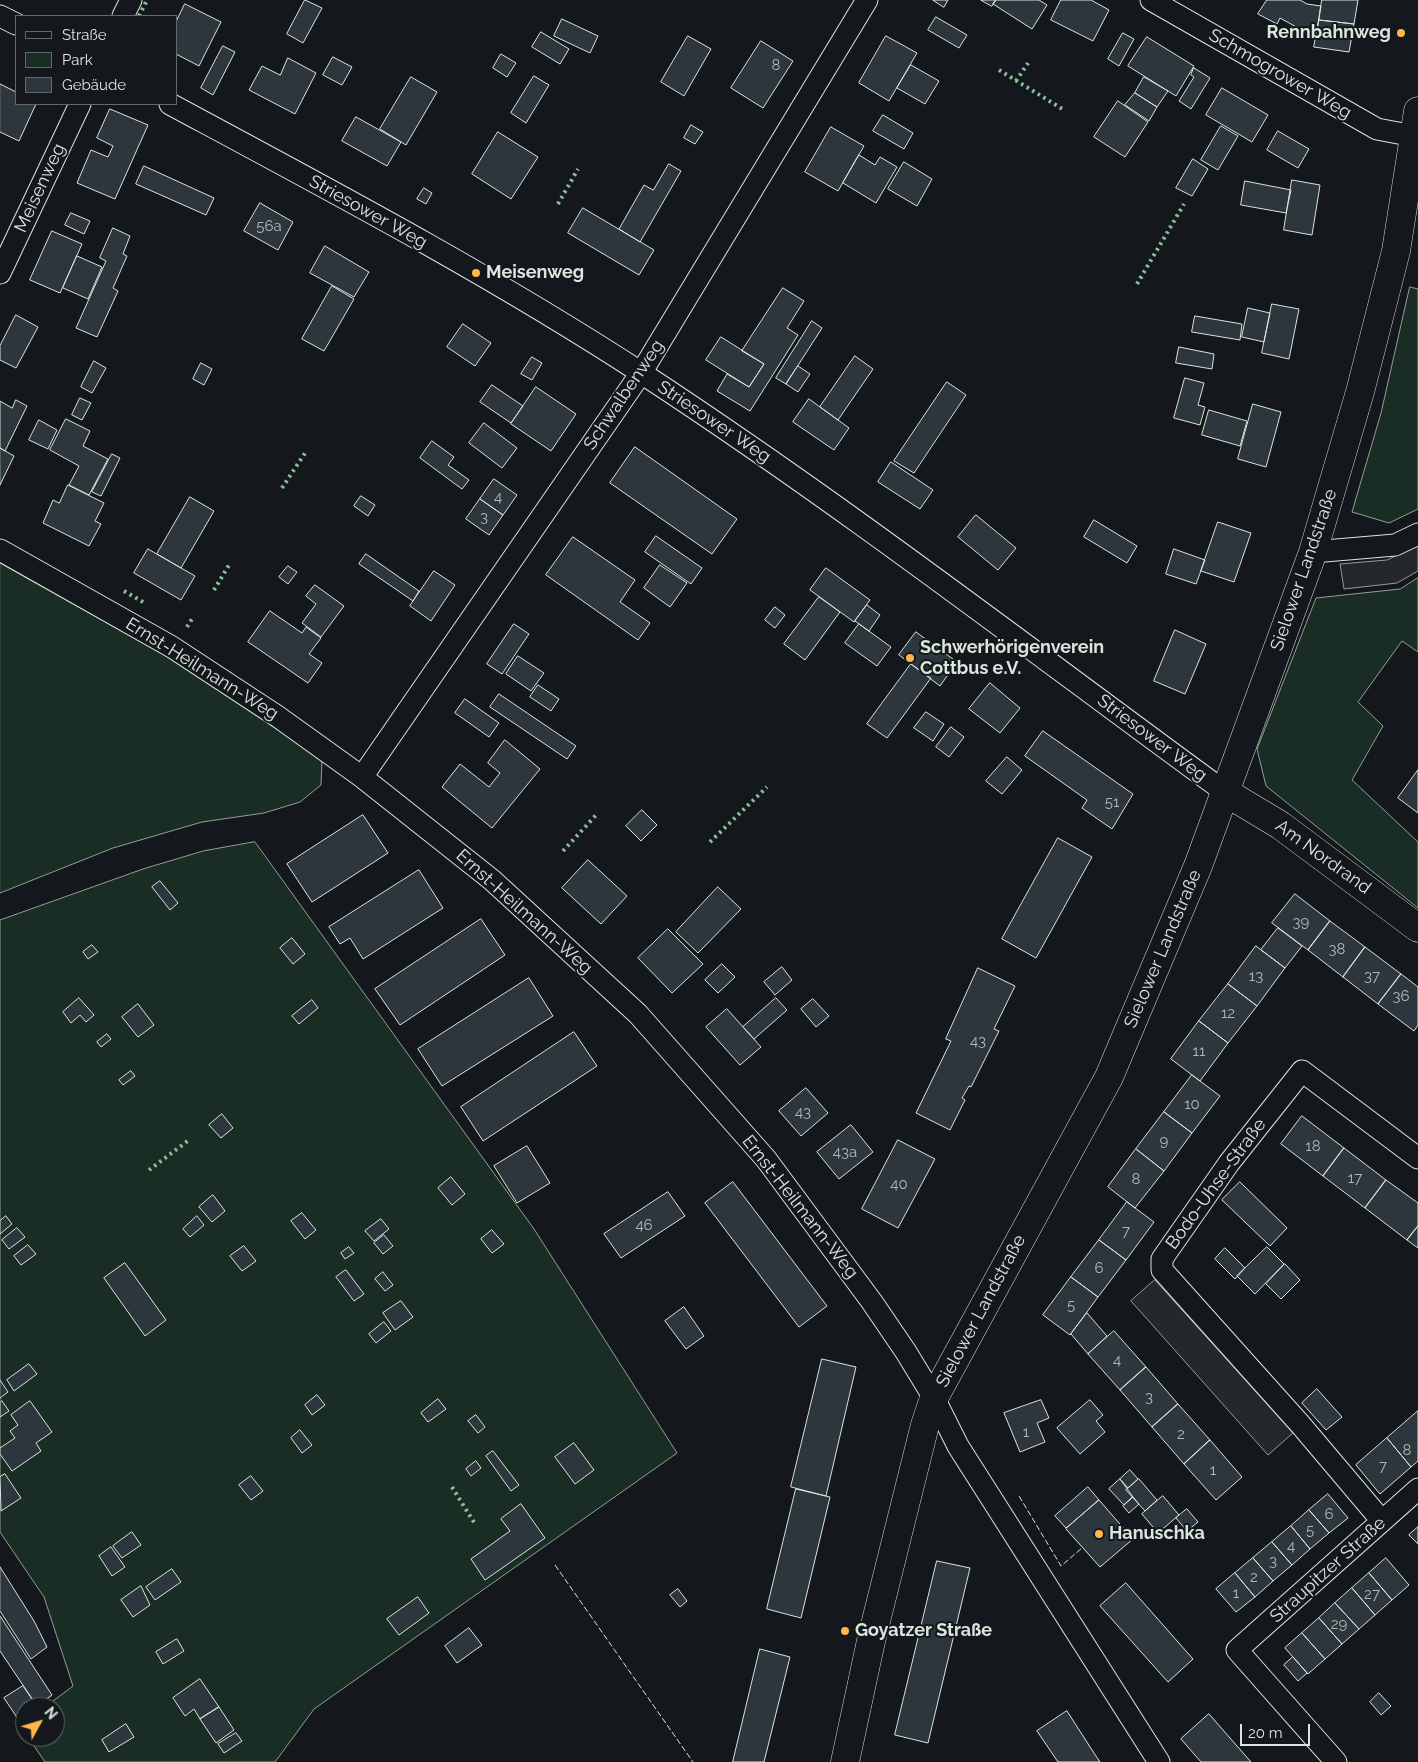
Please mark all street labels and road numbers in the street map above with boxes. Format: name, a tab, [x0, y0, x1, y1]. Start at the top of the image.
street label: Schmogrower Weg	[1205, 24, 1355, 124]
street label: Meisenweg	[10, 140, 70, 236]
street label: Striesower Weg	[305, 171, 431, 253]
street label: Schwalbenweg	[579, 336, 669, 454]
street label: Striesower Weg	[653, 376, 775, 468]
street label: Sielower Landstraße	[1266, 486, 1342, 654]
street label: Ernst-Heilmann-Weg	[122, 613, 282, 725]
street label: Striesower Weg	[1093, 690, 1211, 786]
street label: Am Nordrand	[1271, 815, 1375, 899]
street label: Ernst-Heilmann-Weg	[451, 845, 597, 979]
street label: Sielower Landstraße	[1120, 867, 1206, 1031]
street label: Bodo-Uhse-Straße	[1161, 1114, 1271, 1254]
street label: Ernst-Heilmann-Weg	[737, 1131, 863, 1283]
street label: Sielower Landstraße	[932, 1231, 1030, 1391]
street label: Straupitzer Straße	[1266, 1512, 1390, 1628]

